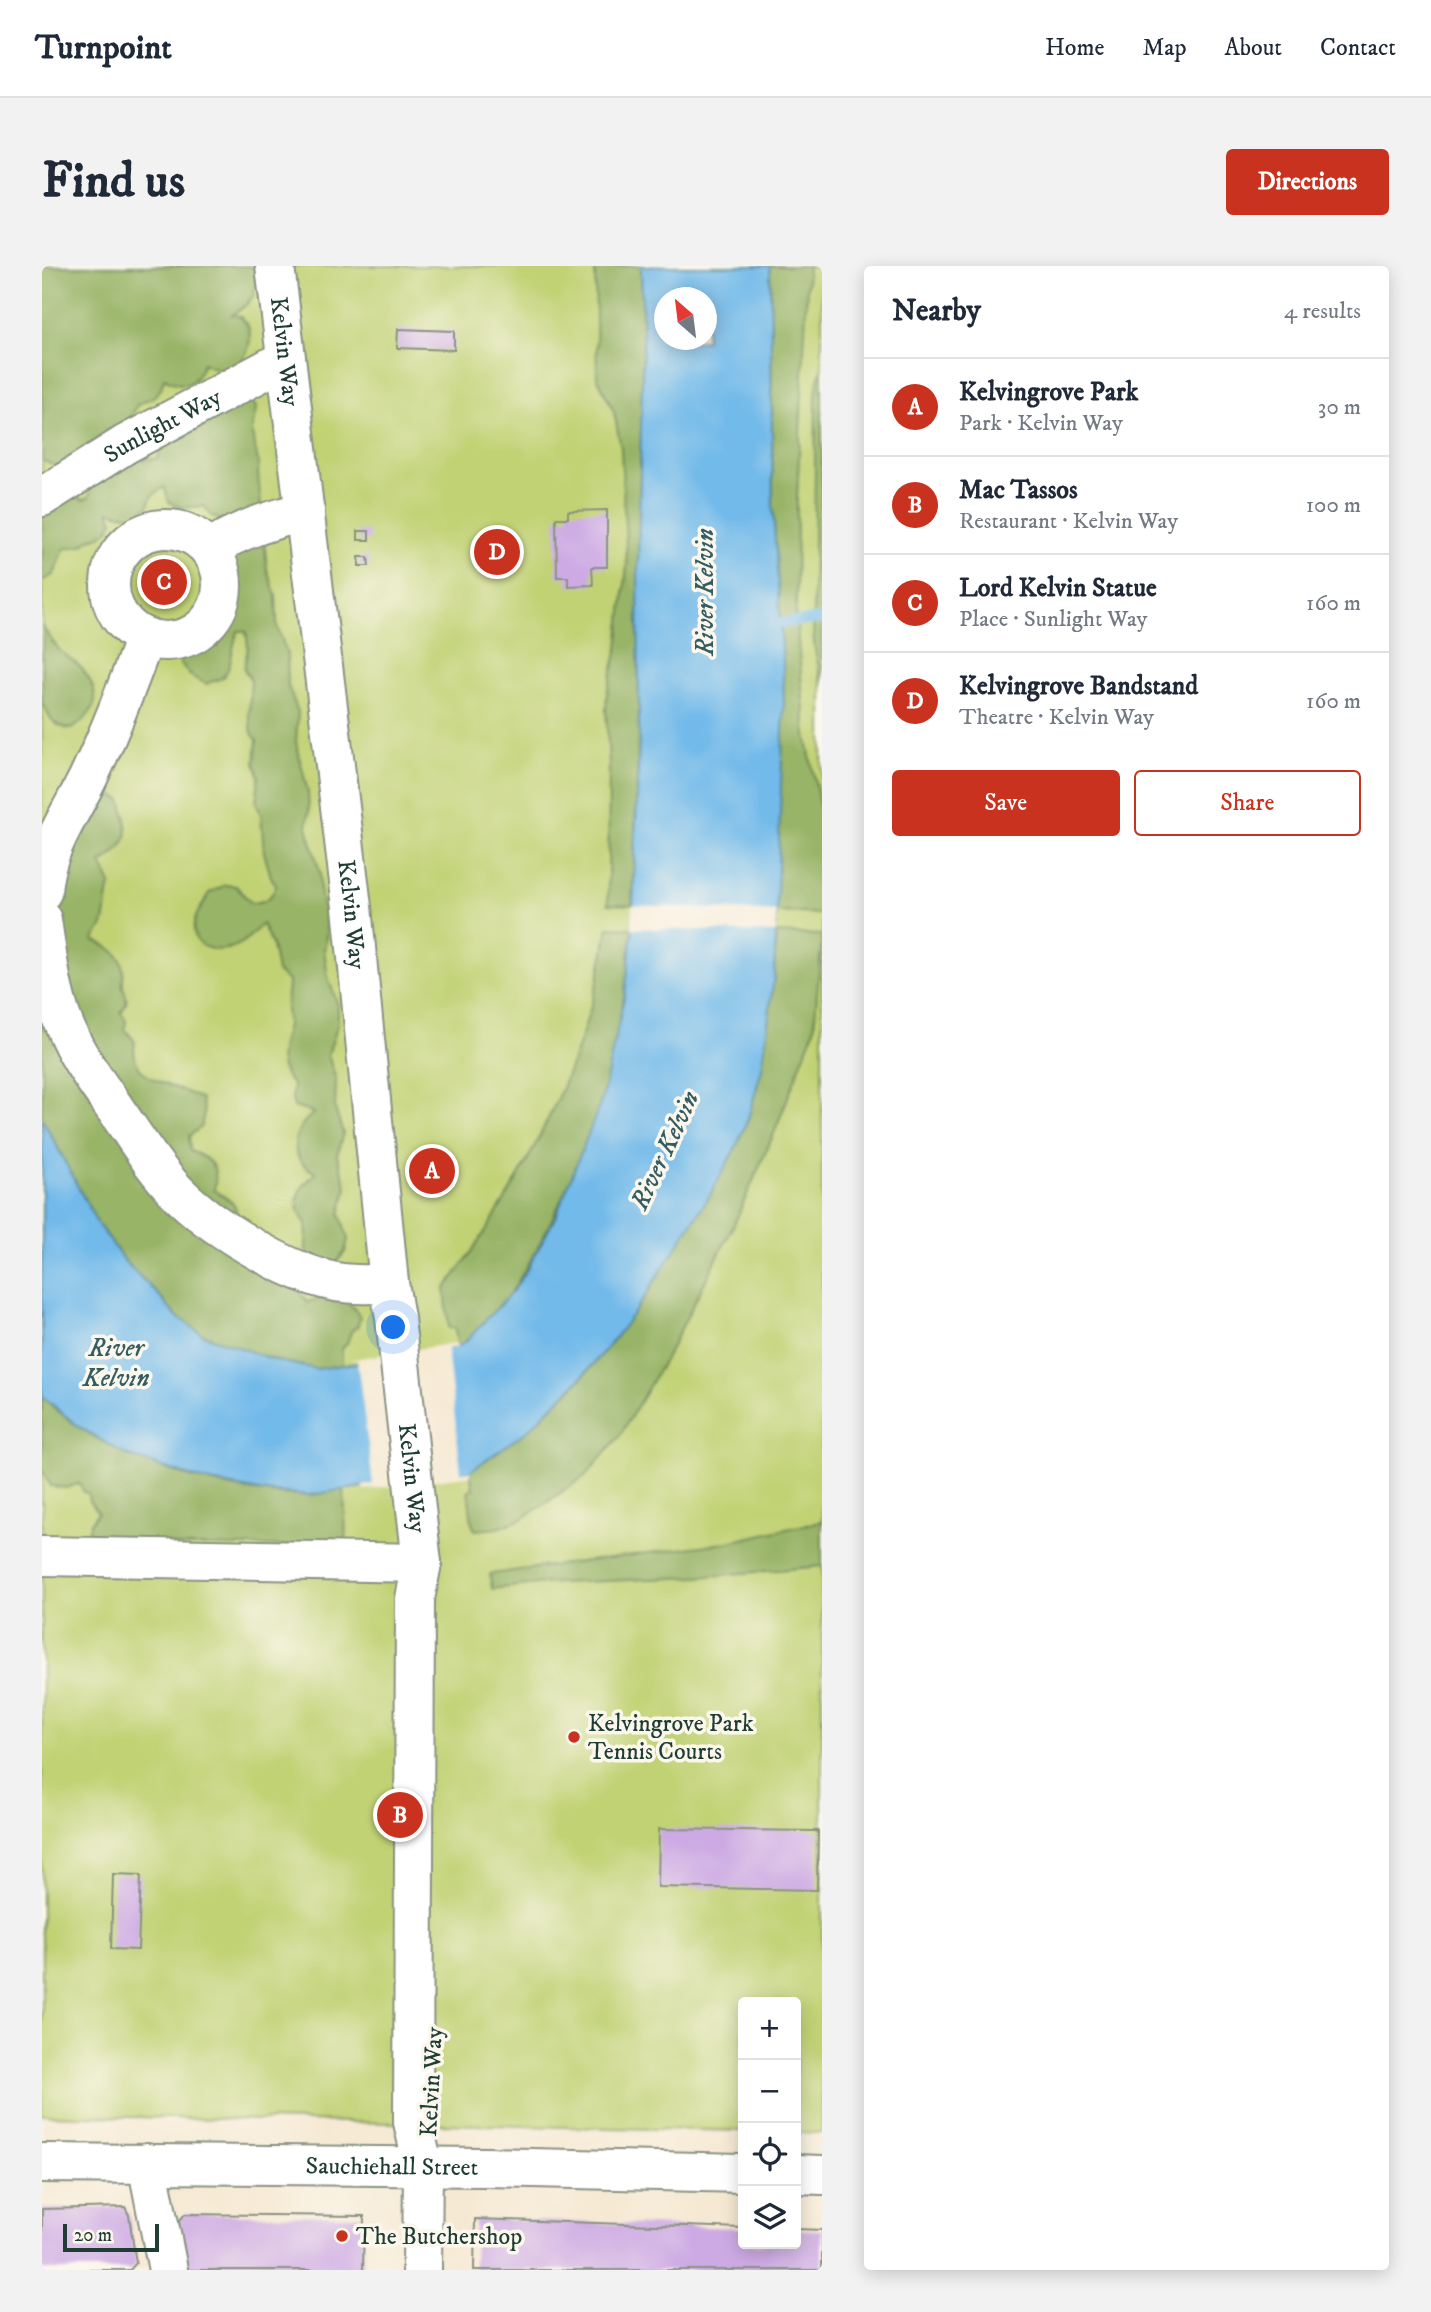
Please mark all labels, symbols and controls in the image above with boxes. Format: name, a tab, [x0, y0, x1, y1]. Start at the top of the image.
text: Turnpoint	[35, 28, 172, 69]
text: Home	[1045, 33, 1104, 63]
text: Map	[1142, 33, 1187, 63]
text: About	[1225, 33, 1282, 63]
text: Contact	[1320, 33, 1396, 63]
button: Directions	[1226, 149, 1389, 215]
text: Find us	[42, 151, 185, 213]
north arrow	[654, 287, 717, 350]
text: Nearby	[892, 293, 981, 330]
street label: Kelvin Way	[263, 295, 306, 409]
text: 4 results	[1284, 297, 1361, 326]
text: Kelvingrove Park	[959, 376, 1138, 409]
street label: Sunlight Way	[98, 382, 227, 470]
text: A	[908, 393, 922, 422]
text: 30 m	[1318, 393, 1361, 422]
text: Park · Kelvin Way	[959, 409, 1123, 438]
text: Mac Tassos	[959, 474, 1078, 507]
text: B	[908, 491, 922, 520]
text: 100 m	[1306, 491, 1361, 520]
text: Restaurant · Kelvin Way	[959, 507, 1178, 536]
pin: D	[474, 526, 520, 578]
water label: River Kelvin	[689, 528, 722, 657]
pin: C	[141, 556, 187, 608]
text: Lord Kelvin Statue	[959, 572, 1157, 605]
text: C	[907, 589, 923, 618]
text: 160 m	[1306, 589, 1361, 618]
text: Place · Sunlight Way	[959, 605, 1147, 634]
text: Kelvingrove Bandstand	[959, 670, 1198, 703]
text: D	[906, 687, 924, 716]
text: 160 m	[1306, 687, 1361, 716]
text: Theatre · Kelvin Way	[959, 703, 1154, 732]
button: Save	[892, 770, 1120, 836]
button: Share	[1134, 770, 1361, 836]
street label: Kelvin Way	[330, 858, 372, 971]
water label: River Kelvin	[623, 1086, 707, 1216]
pin: A	[409, 1145, 455, 1197]
your location	[376, 1310, 410, 1344]
water label: River Kelvin	[82, 1332, 149, 1395]
street label: Kelvin Way	[391, 1422, 433, 1535]
place label: Kelvingrove Park Tennis Courts	[588, 1709, 754, 1767]
marker: Kelvingrove Park Tennis Courts	[566, 1729, 582, 1745]
pin: B	[377, 1789, 423, 1841]
map controls	[738, 1997, 801, 2249]
button: +	[738, 1997, 801, 2060]
street label: Kelvin Way	[414, 2026, 450, 2138]
button: −	[738, 2060, 801, 2123]
button: locate	[738, 2123, 801, 2186]
street label: Sauchiehall Street	[306, 2151, 479, 2183]
button: layers	[738, 2186, 801, 2249]
scale bar	[63, 2221, 159, 2253]
place label: The Butchershop	[356, 2222, 522, 2252]
text: 20 m	[74, 2224, 112, 2247]
marker: The Butchershop	[334, 2228, 350, 2244]

